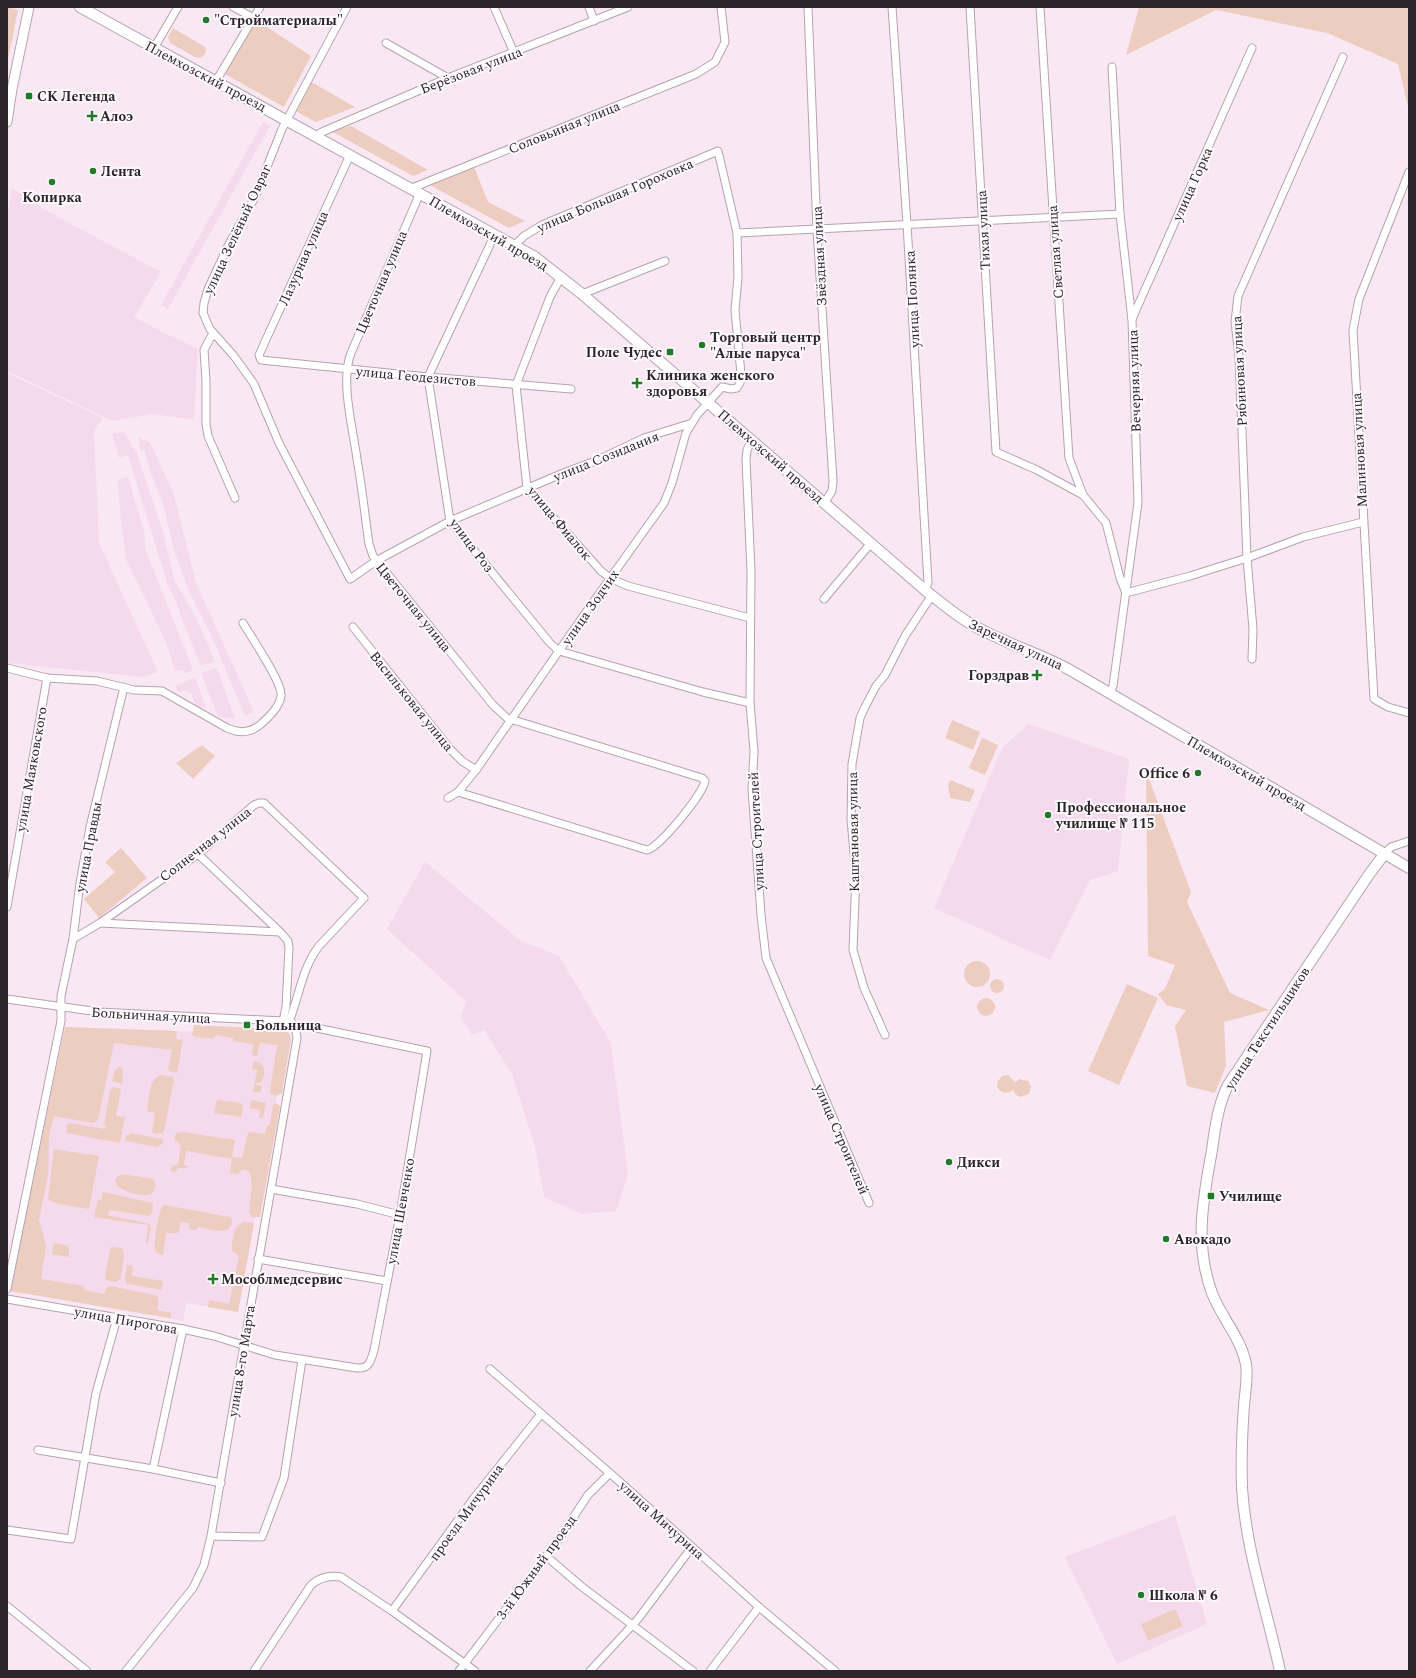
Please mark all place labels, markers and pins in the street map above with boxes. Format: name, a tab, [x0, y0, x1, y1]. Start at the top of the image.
place label: "Стройматериалы"	[214, 10, 343, 31]
marker: "Стройматериалы"	[201, 15, 211, 25]
place label: СК Легенда	[37, 86, 116, 107]
marker: СК Легенда	[24, 91, 34, 101]
place label: Алоэ	[100, 106, 133, 127]
marker: Алоэ	[87, 111, 97, 121]
place label: Лента	[101, 161, 142, 182]
marker: Лента	[88, 166, 98, 176]
marker: Копирка	[47, 177, 57, 187]
place label: Копирка	[22, 187, 83, 208]
place label: Торговый центр "Алые паруса"	[710, 327, 821, 364]
marker: Торговый центр "Алые паруса"	[697, 340, 707, 350]
place label: Поле Чудес	[586, 342, 662, 363]
marker: Поле Чудес	[665, 347, 675, 357]
place label: Клиника женского здоровья	[646, 365, 775, 402]
marker: Клиника женского здоровья	[631, 377, 643, 389]
place label: Горздрав	[968, 665, 1029, 686]
marker: Горздрав	[1032, 670, 1042, 680]
place label: Office 6	[1139, 763, 1190, 784]
marker: Office 6	[1193, 768, 1203, 778]
place label: Профессиональное училище № 115	[1055, 797, 1186, 834]
marker: Профессиональное училище № 115	[1043, 810, 1053, 820]
place label: Больница	[255, 1015, 322, 1036]
marker: Больница	[242, 1020, 252, 1030]
place label: Дикси	[957, 1152, 1000, 1173]
marker: Дикси	[944, 1157, 954, 1167]
place label: Училище	[1219, 1186, 1282, 1207]
marker: Училище	[1206, 1191, 1216, 1201]
place label: Авокадо	[1174, 1229, 1231, 1250]
marker: Авокадо	[1161, 1234, 1171, 1244]
place label: Мособлмедсервис	[221, 1269, 343, 1290]
marker: Мособлмедсервис	[208, 1274, 218, 1284]
place label: Школа № 6	[1149, 1585, 1218, 1606]
marker: Школа № 6	[1136, 1590, 1146, 1600]

